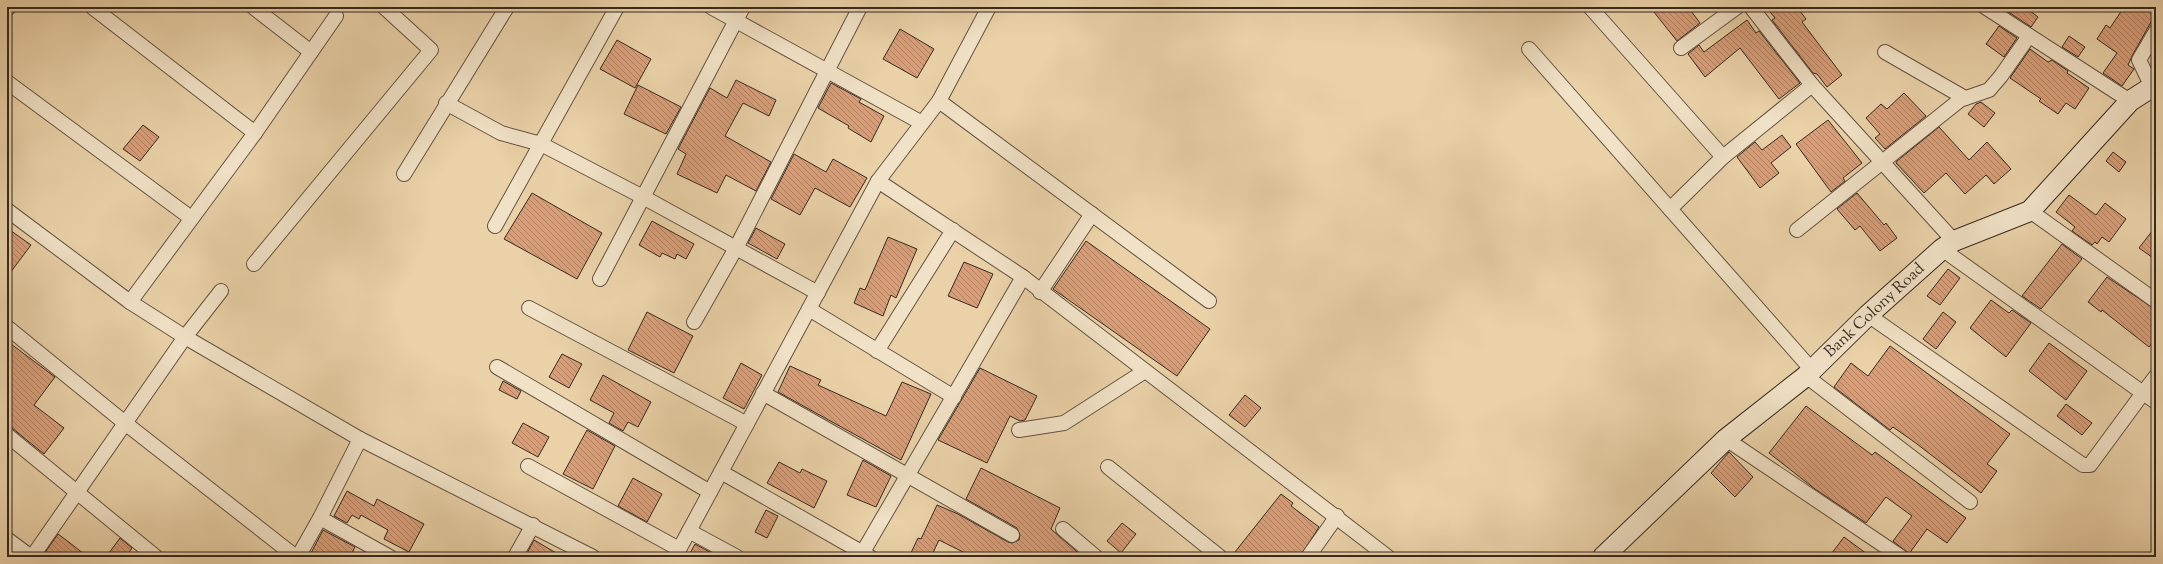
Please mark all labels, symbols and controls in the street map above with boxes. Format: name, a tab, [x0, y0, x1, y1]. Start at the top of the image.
street label: Bank Colony Road	[1820, 258, 1930, 364]

